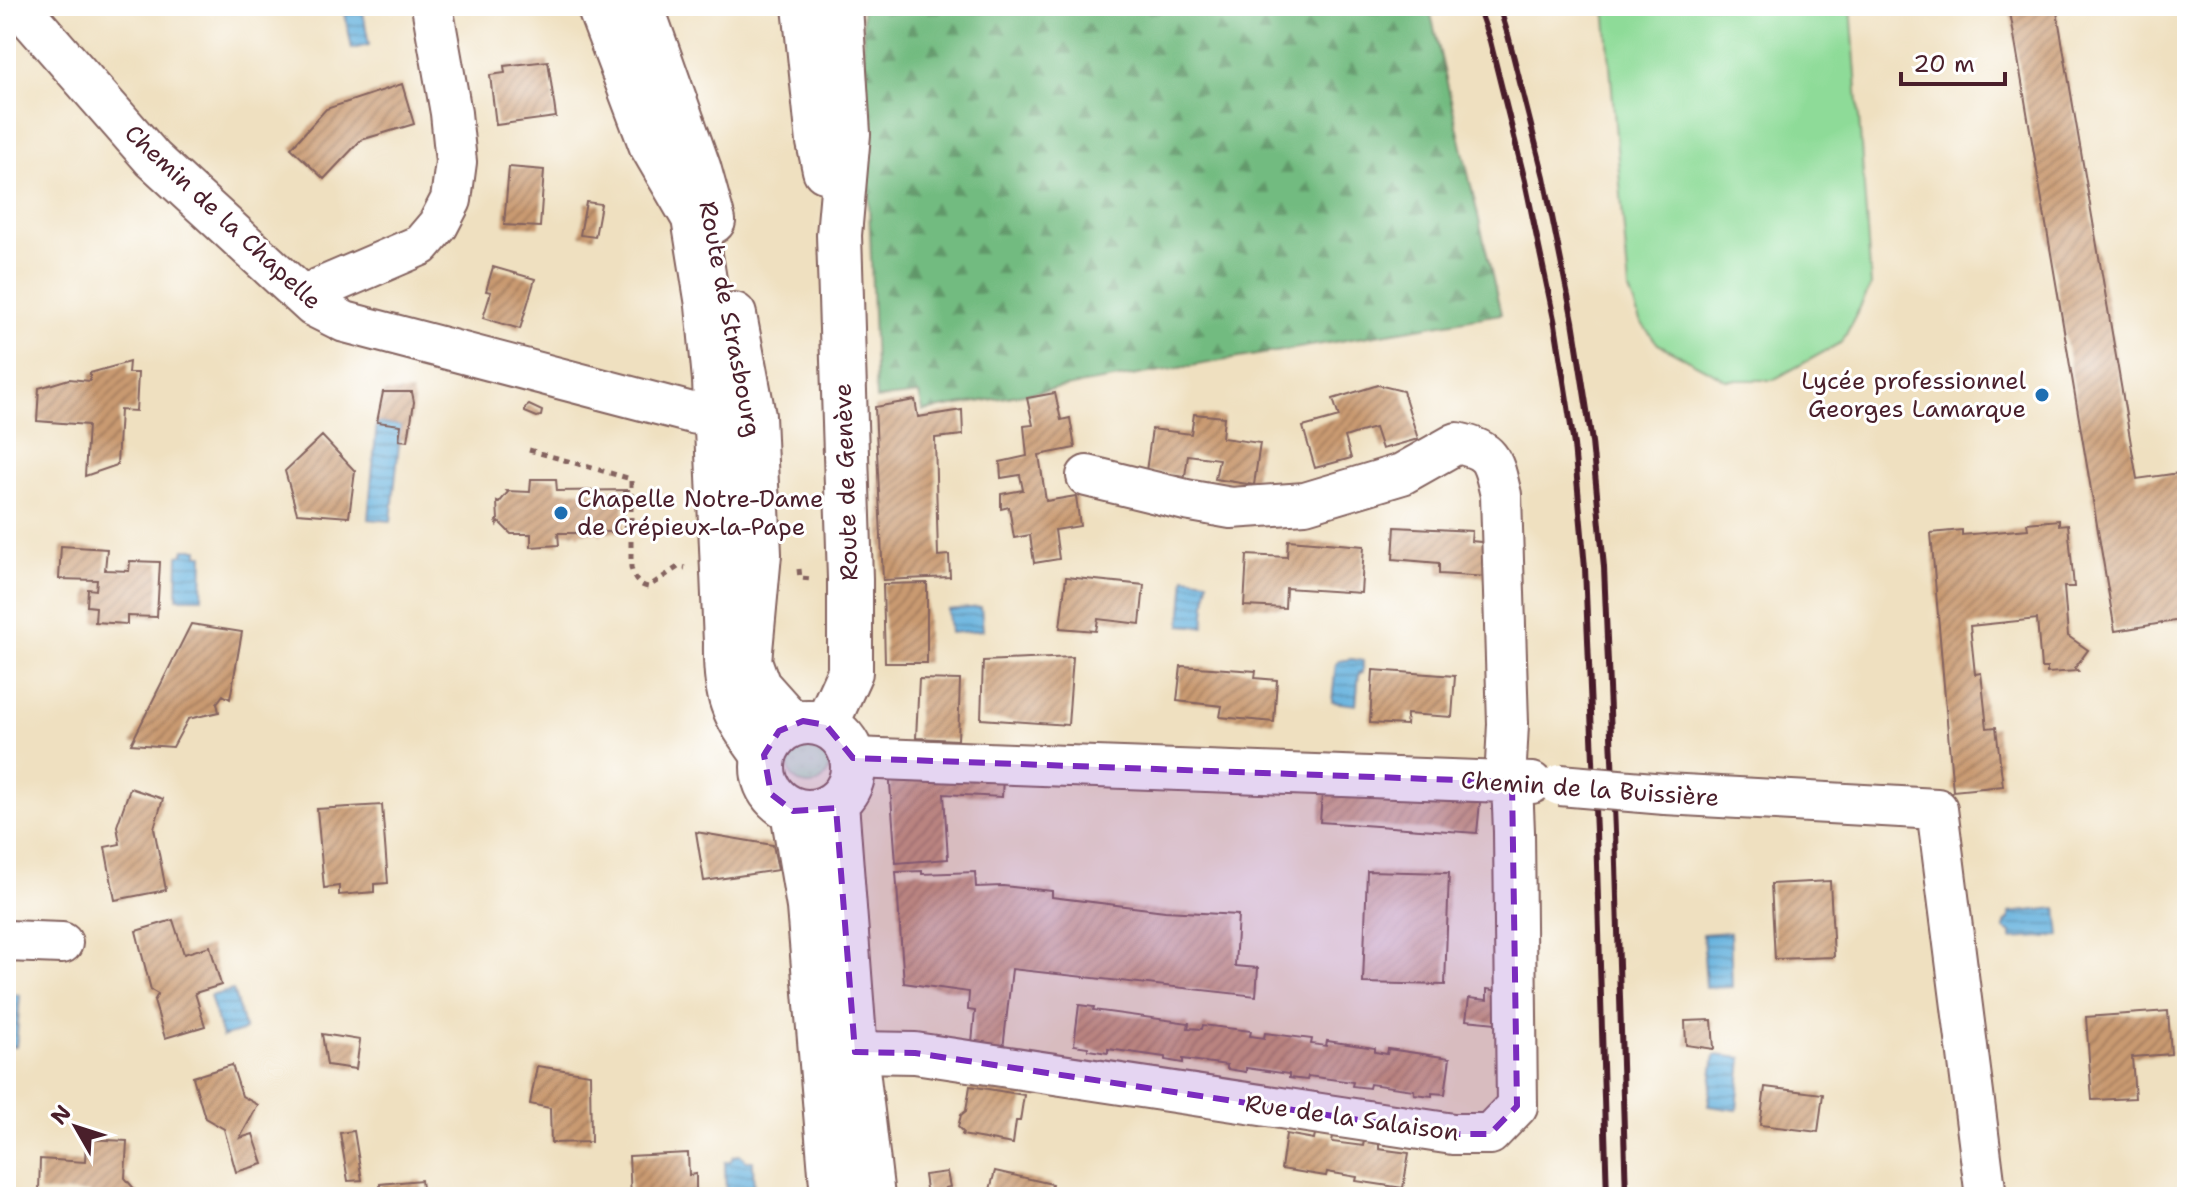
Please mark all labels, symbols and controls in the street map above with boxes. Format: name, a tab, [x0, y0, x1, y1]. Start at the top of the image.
scale bar	[1901, 36, 2005, 86]
text: 20 m	[1913, 48, 1975, 80]
street label: Chemin de la Chapelle	[118, 117, 328, 317]
street label: Route de Strasbourg	[691, 198, 769, 440]
place label: Lycée professionnel Georges Lamarque	[1801, 365, 2027, 425]
street label: Route de Genève	[827, 383, 865, 581]
marker: Lycée professionnel Georges Lamarque	[2033, 386, 2051, 404]
place label: Chapelle Notre-Dame de Crépieux-la-Pape	[577, 483, 823, 543]
marker: Chapelle Notre-Dame de Crépieux-la-Pape	[552, 504, 570, 522]
street label: Chemin de la Buissière	[1460, 764, 1720, 814]
north arrow	[36, 1087, 116, 1167]
street label: Rue de la Salaison	[1243, 1087, 1461, 1149]
text: N	[44, 1099, 78, 1131]

